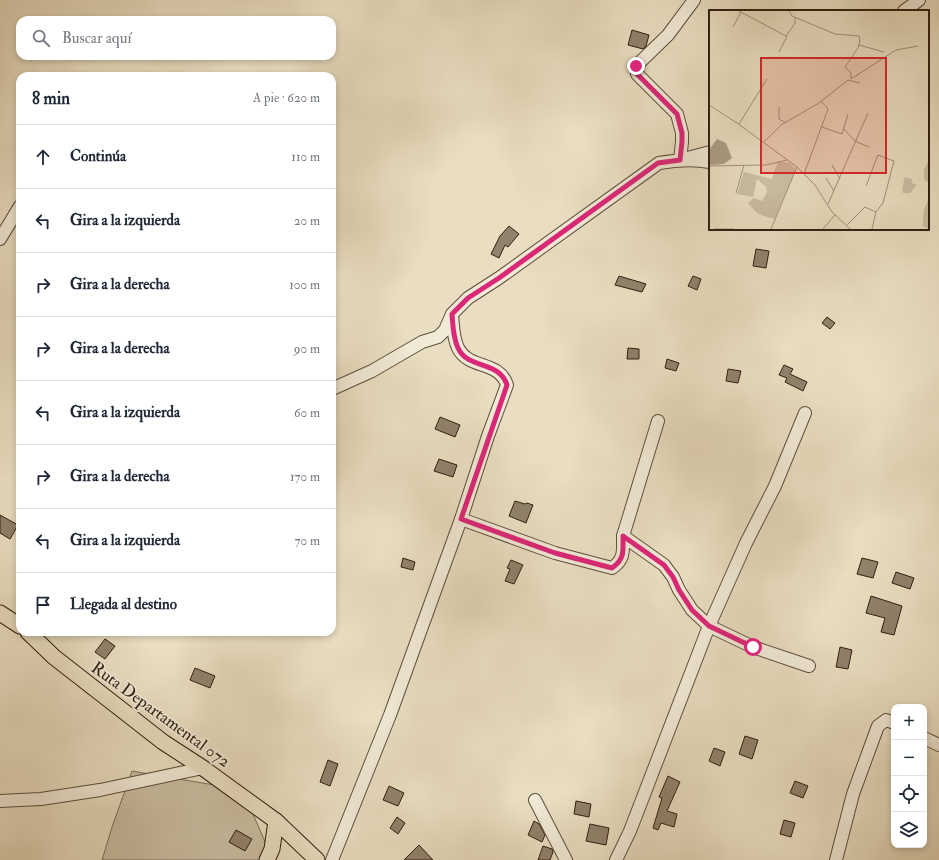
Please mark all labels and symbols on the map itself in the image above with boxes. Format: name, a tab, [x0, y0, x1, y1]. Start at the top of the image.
inset map	[709, 10, 929, 230]
route end	[627, 57, 645, 75]
route start	[744, 638, 762, 656]
street label: Ruta Departamental 072	[87, 657, 235, 773]

